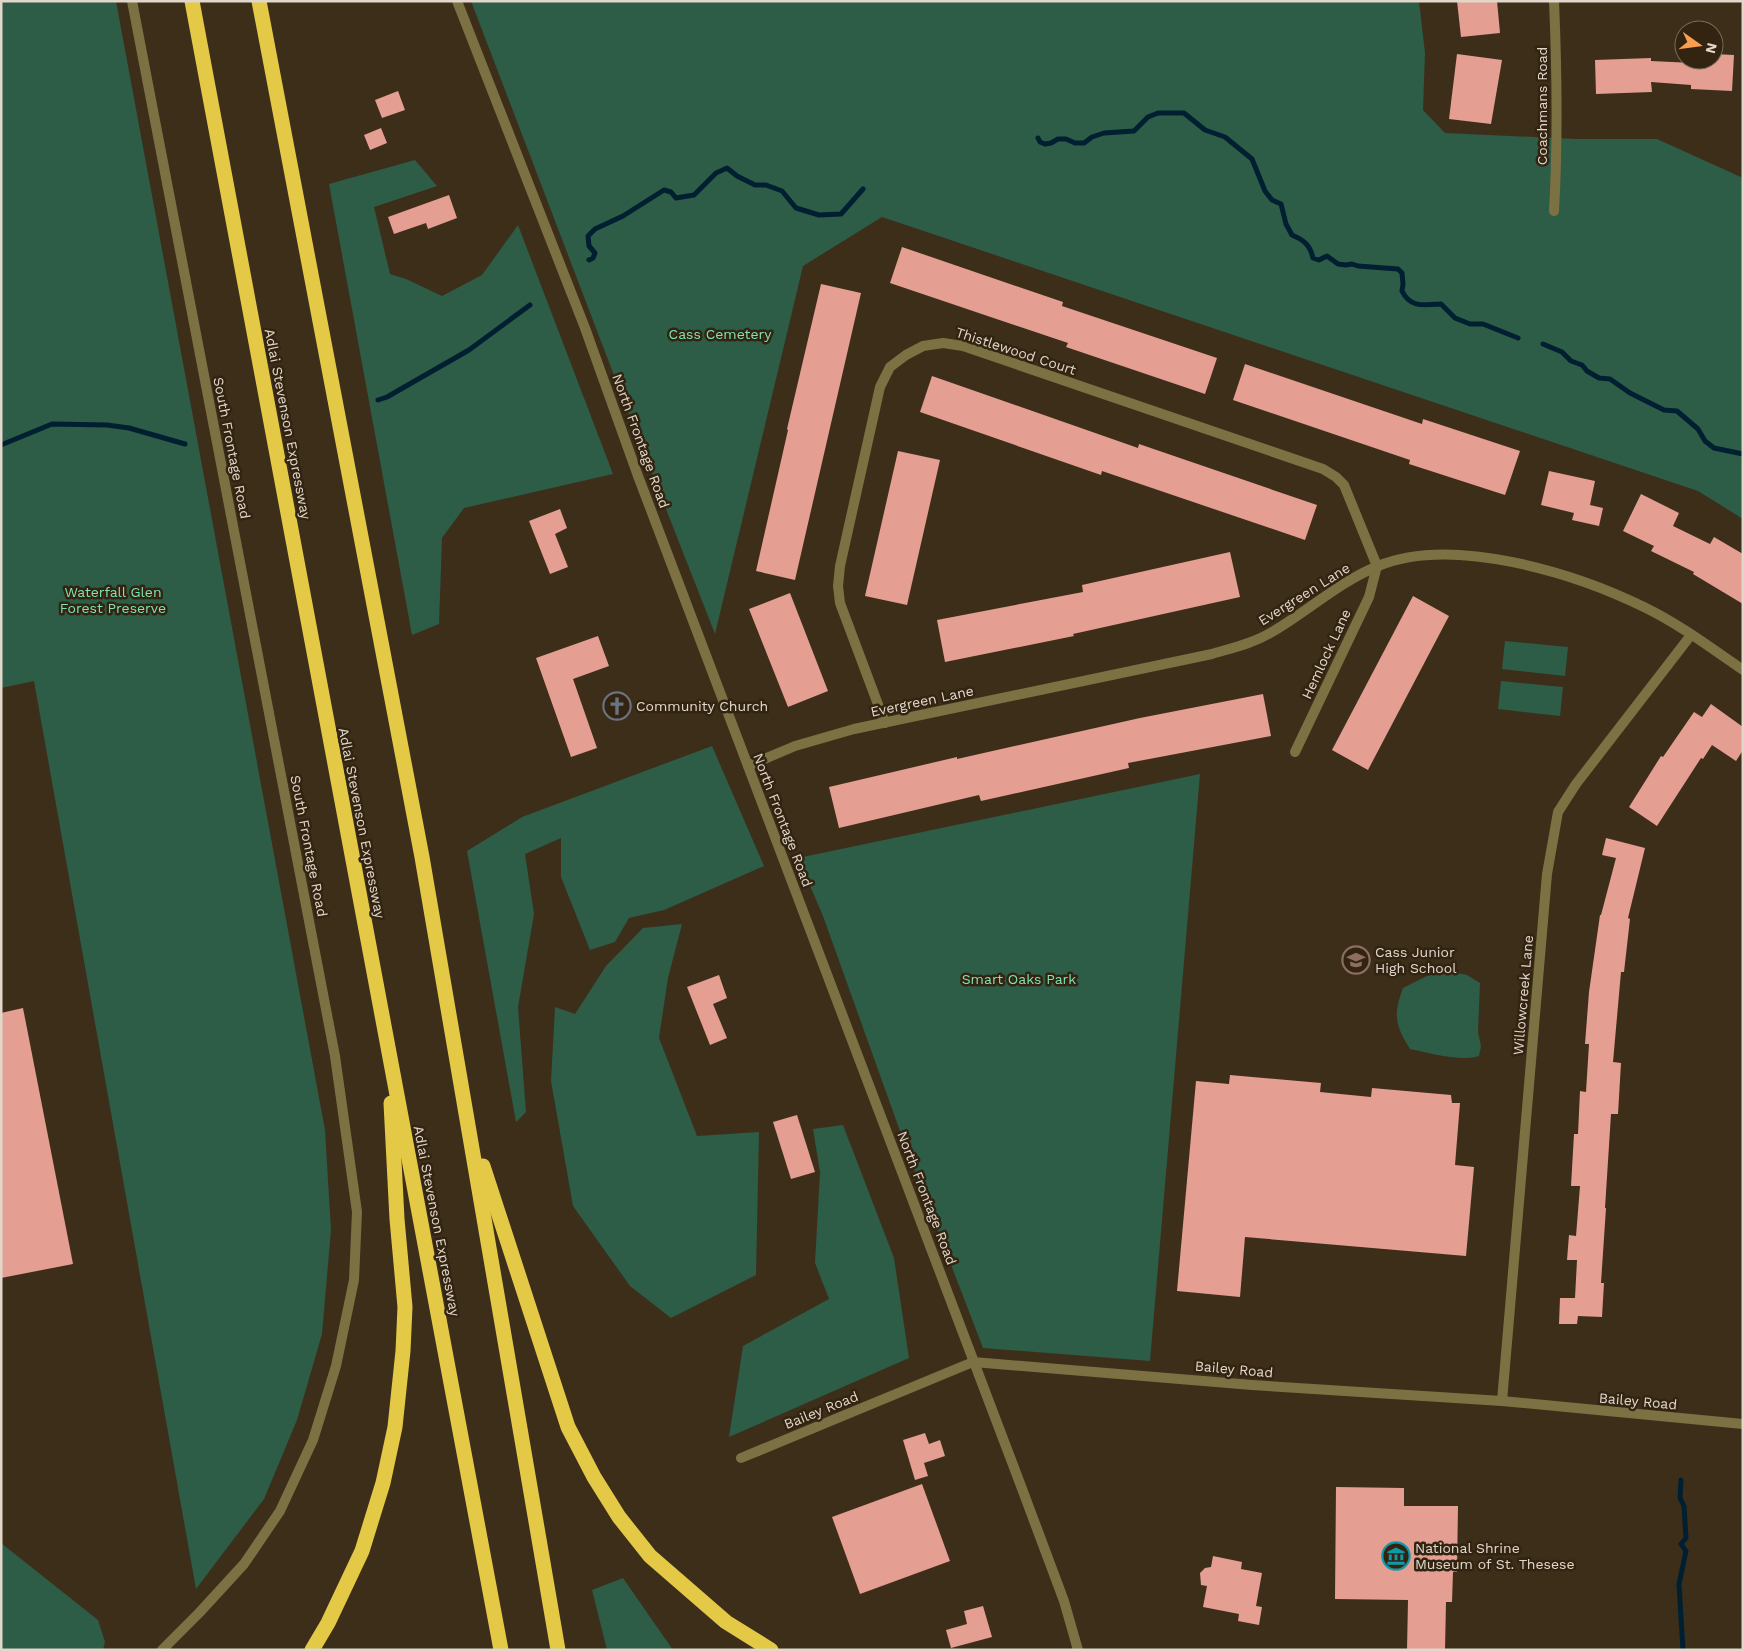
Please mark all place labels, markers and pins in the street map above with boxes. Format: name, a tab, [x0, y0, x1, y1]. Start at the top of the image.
church icon: Community Church	[602, 691, 632, 721]
place label: Community Church	[636, 698, 768, 714]
place label: Cass Junior High School	[1375, 944, 1457, 976]
school or university icon: Cass Junior High School	[1341, 945, 1371, 975]
place label: National Shrine Museum of St. Thesese	[1415, 1540, 1574, 1572]
museum icon: National Shrine Museum of St. Thesese	[1381, 1541, 1411, 1571]

